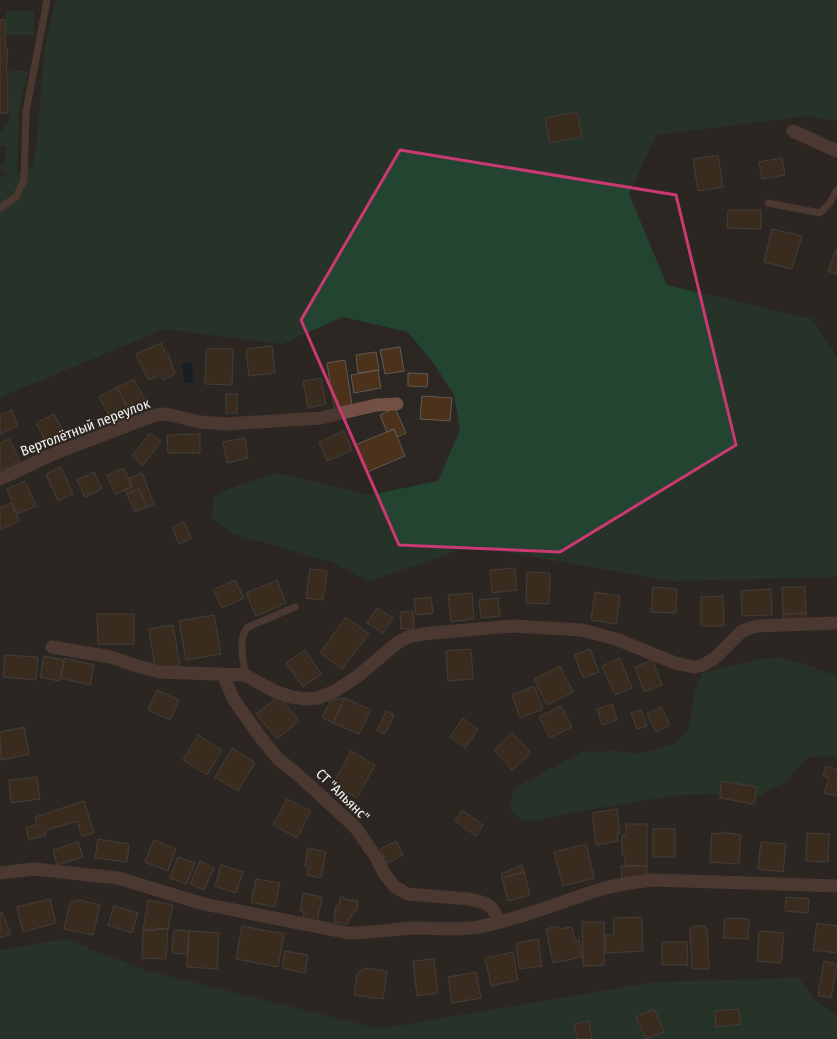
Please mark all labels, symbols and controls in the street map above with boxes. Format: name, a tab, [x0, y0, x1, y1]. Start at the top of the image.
street label: Вертолётный переулок	[18, 395, 153, 460]
street label: СТ "Альянс"	[312, 766, 373, 825]

